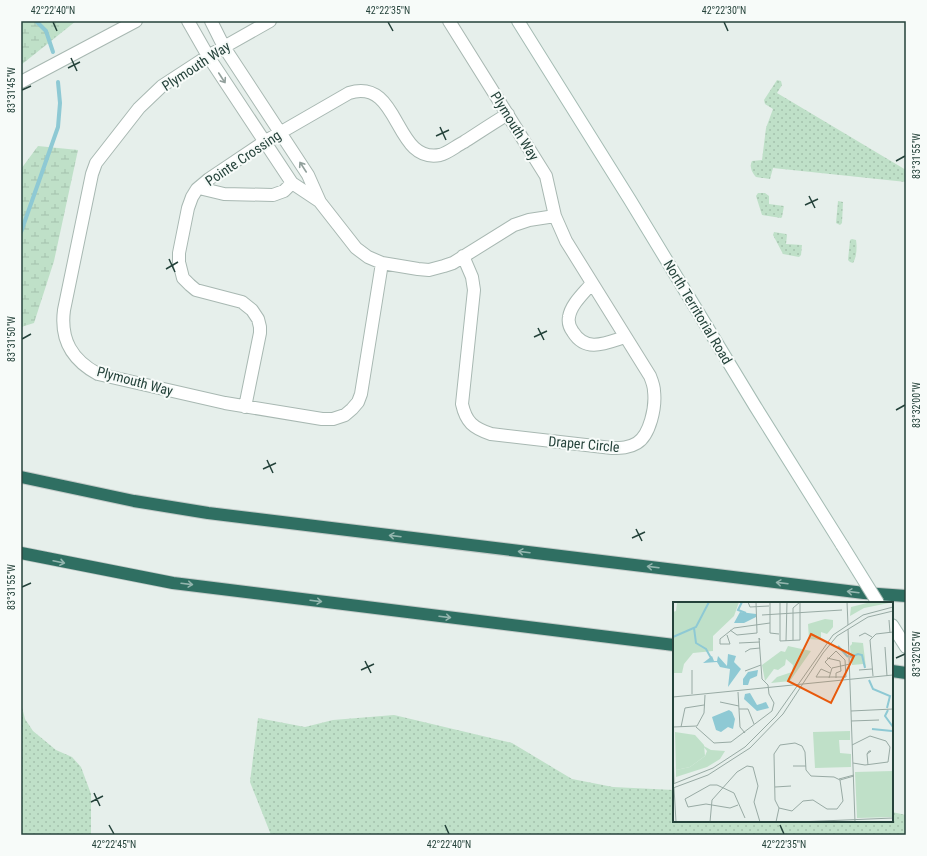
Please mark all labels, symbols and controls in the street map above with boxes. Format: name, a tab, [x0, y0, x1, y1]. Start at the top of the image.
text: 42°22'40"N	[31, 5, 75, 16]
text: 42°22'35"N	[366, 5, 410, 16]
text: 42°22'30"N	[702, 5, 746, 16]
street label: Plymouth Way	[159, 38, 233, 94]
text: 83°31'45"W	[6, 67, 17, 113]
one-way arrow	[219, 72, 227, 84]
street label: Plymouth Way	[488, 89, 543, 164]
street label: Pointe Crossing	[202, 127, 284, 189]
text: 83°31'55"W	[911, 133, 922, 179]
one-way arrow	[298, 161, 306, 173]
street label: North Territorial Road	[661, 257, 735, 367]
text: 83°31'50"W	[6, 316, 17, 362]
street label: Plymouth Way	[95, 363, 175, 399]
text: 83°32'00"W	[911, 382, 922, 428]
street label: Draper Circle	[548, 433, 621, 455]
one-way arrow	[389, 532, 402, 540]
one-way arrow	[518, 548, 531, 555]
one-way arrow	[52, 558, 65, 566]
one-way arrow	[647, 563, 660, 571]
text: 83°31'55"W	[6, 564, 17, 610]
one-way arrow	[776, 579, 789, 587]
one-way arrow	[180, 581, 193, 588]
one-way arrow	[847, 588, 860, 595]
one-way arrow	[309, 597, 322, 604]
inset map	[673, 602, 893, 822]
one-way arrow	[438, 613, 451, 621]
text: 83°32'05"W	[911, 631, 922, 677]
text: 42°22'45"N	[92, 839, 136, 850]
text: 42°22'40"N	[427, 839, 471, 850]
text: 42°22'35"N	[762, 839, 806, 850]

